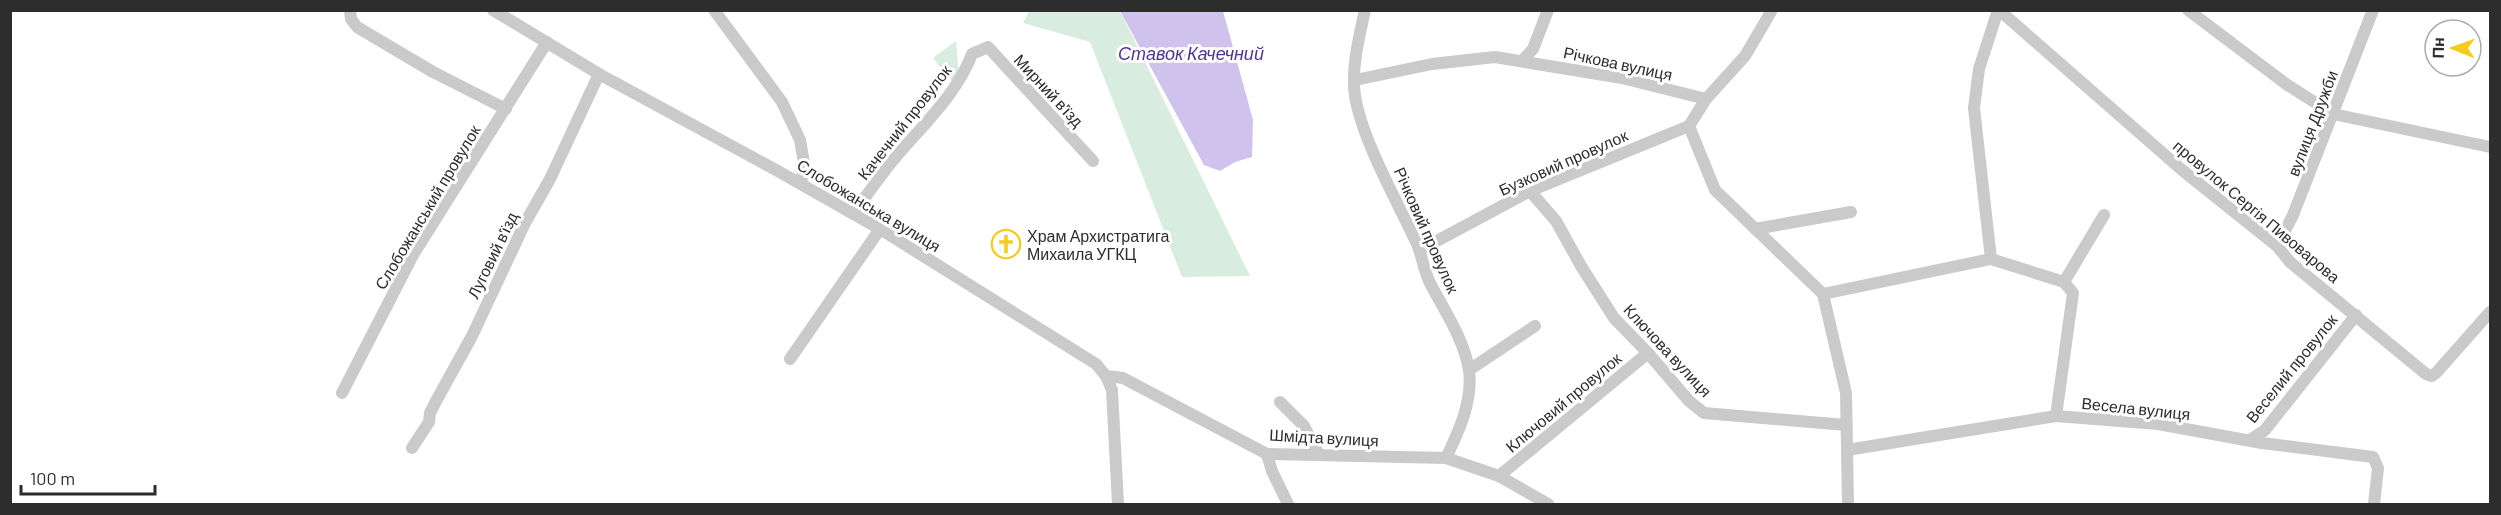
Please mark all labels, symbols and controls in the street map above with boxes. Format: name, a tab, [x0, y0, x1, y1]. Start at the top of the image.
north arrow	[2423, 18, 2483, 78]
text: Пн	[2428, 37, 2447, 58]
water label: Ставок Качечний	[1118, 42, 1264, 64]
street label: Річкова вулиця	[1562, 42, 1674, 84]
street label: Мирний в'їзд	[1011, 50, 1088, 131]
street label: Качечний провулок	[853, 60, 955, 183]
street label: вулиця Дружби	[2283, 67, 2341, 179]
street label: Слобожанський провулок	[370, 121, 484, 293]
street label: Бузковий провулок	[1496, 125, 1631, 199]
street label: провулок Сергія Пивоварова	[2170, 136, 2344, 286]
street label: Слобожанська вулиця	[794, 155, 944, 255]
street label: Річковий провулок	[1391, 164, 1464, 297]
street label: Луговий в'їзд	[463, 208, 521, 301]
place label: Храм Архистратига Михаила УГКЦ	[1027, 226, 1170, 263]
church icon: Храм Архистратига Михаила УГКЦ	[990, 228, 1022, 260]
street label: Ключова вулиця	[1620, 300, 1716, 400]
street label: Веселий провулок	[2241, 309, 2341, 426]
street label: Ключовий провулок	[1501, 348, 1625, 456]
street label: Весела вулиця	[2081, 393, 2191, 423]
street label: Шмідта вулиця	[1269, 425, 1379, 449]
scale bar	[21, 458, 154, 496]
text: 100 m	[30, 467, 75, 489]

